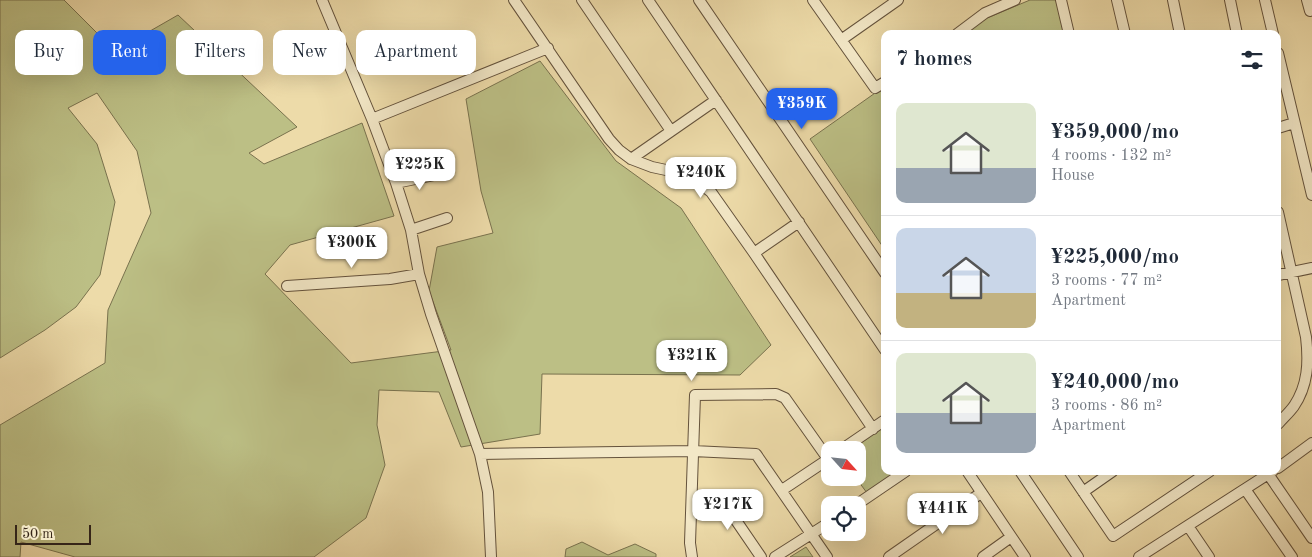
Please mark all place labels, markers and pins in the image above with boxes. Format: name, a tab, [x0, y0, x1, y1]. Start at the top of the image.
pin: ¥359K	[767, 88, 837, 130]
pin: ¥225K	[385, 148, 455, 191]
pin: ¥240K	[666, 156, 736, 199]
pin: ¥300K	[317, 226, 387, 269]
pin: ¥321K	[657, 340, 727, 382]
pin: ¥217K	[693, 488, 763, 531]
pin: ¥441K	[908, 492, 978, 535]

